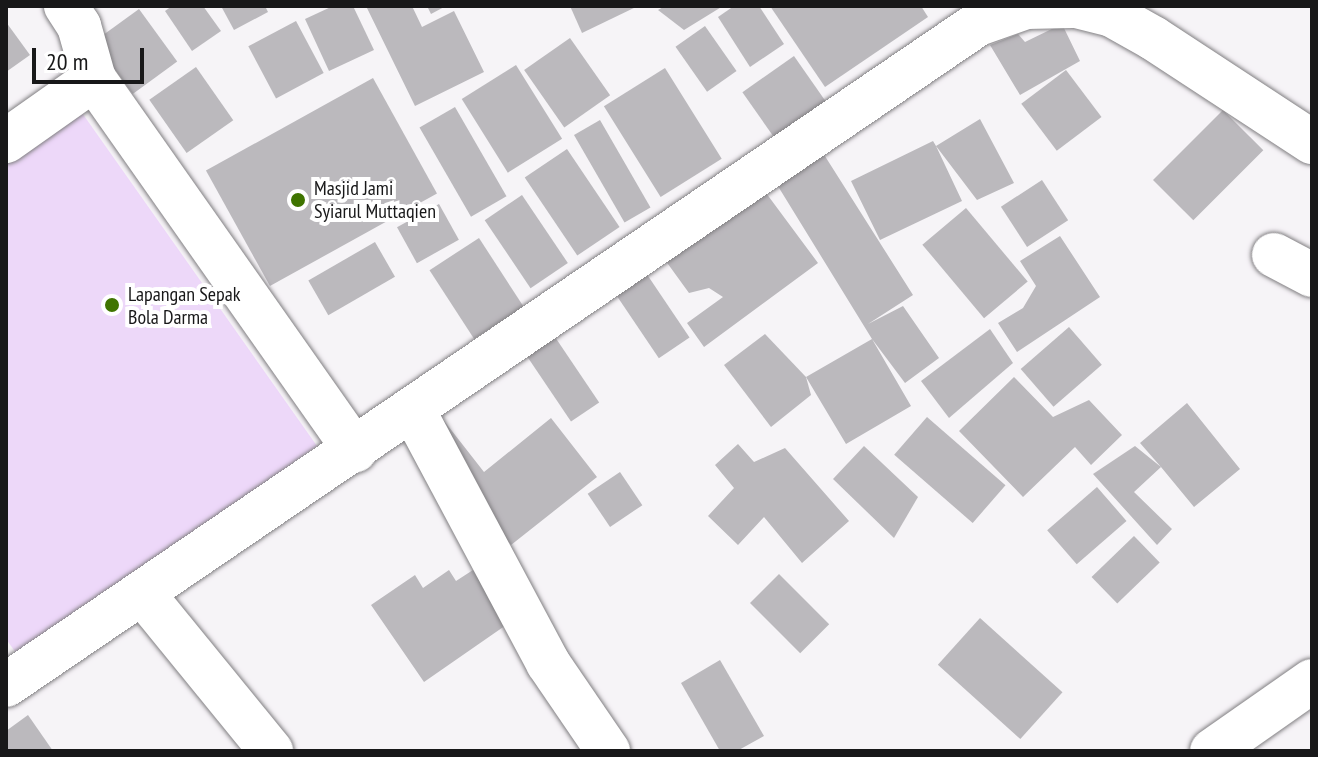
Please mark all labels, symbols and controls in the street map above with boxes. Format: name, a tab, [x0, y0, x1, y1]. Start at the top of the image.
scale bar	[36, 32, 148, 82]
text: 20 m	[46, 46, 88, 77]
place label: Masjid Jami Syiarul Muttaqien	[314, 176, 436, 223]
marker: Masjid Jami Syiarul Muttaqien	[289, 191, 307, 209]
place label: Lapangan Sepak Bola Darma	[128, 282, 240, 329]
marker: Lapangan Sepak Bola Darma	[103, 296, 121, 314]

